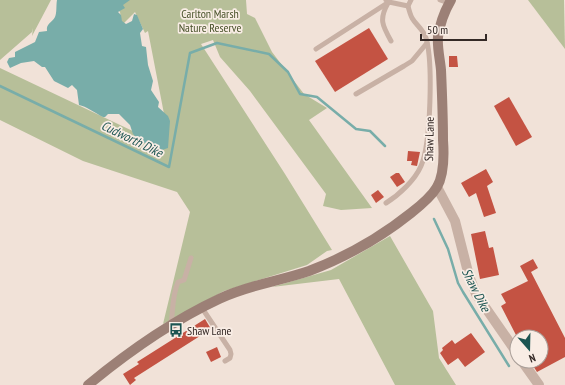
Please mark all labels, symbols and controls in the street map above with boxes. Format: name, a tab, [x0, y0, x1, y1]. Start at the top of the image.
park label: Carlton Marsh Nature Reserve	[179, 6, 241, 35]
scale bar	[421, 16, 486, 42]
text: 50 m	[427, 22, 448, 37]
water label: Cudworth Dike	[99, 117, 167, 162]
street label: Shaw Lane	[421, 117, 437, 161]
water label: Shaw Dike	[458, 265, 495, 316]
bus stop icon: Shaw Lane	[168, 322, 184, 338]
place label: Shaw Lane	[187, 323, 231, 338]
north arrow	[509, 329, 549, 369]
text: N	[527, 351, 538, 366]

